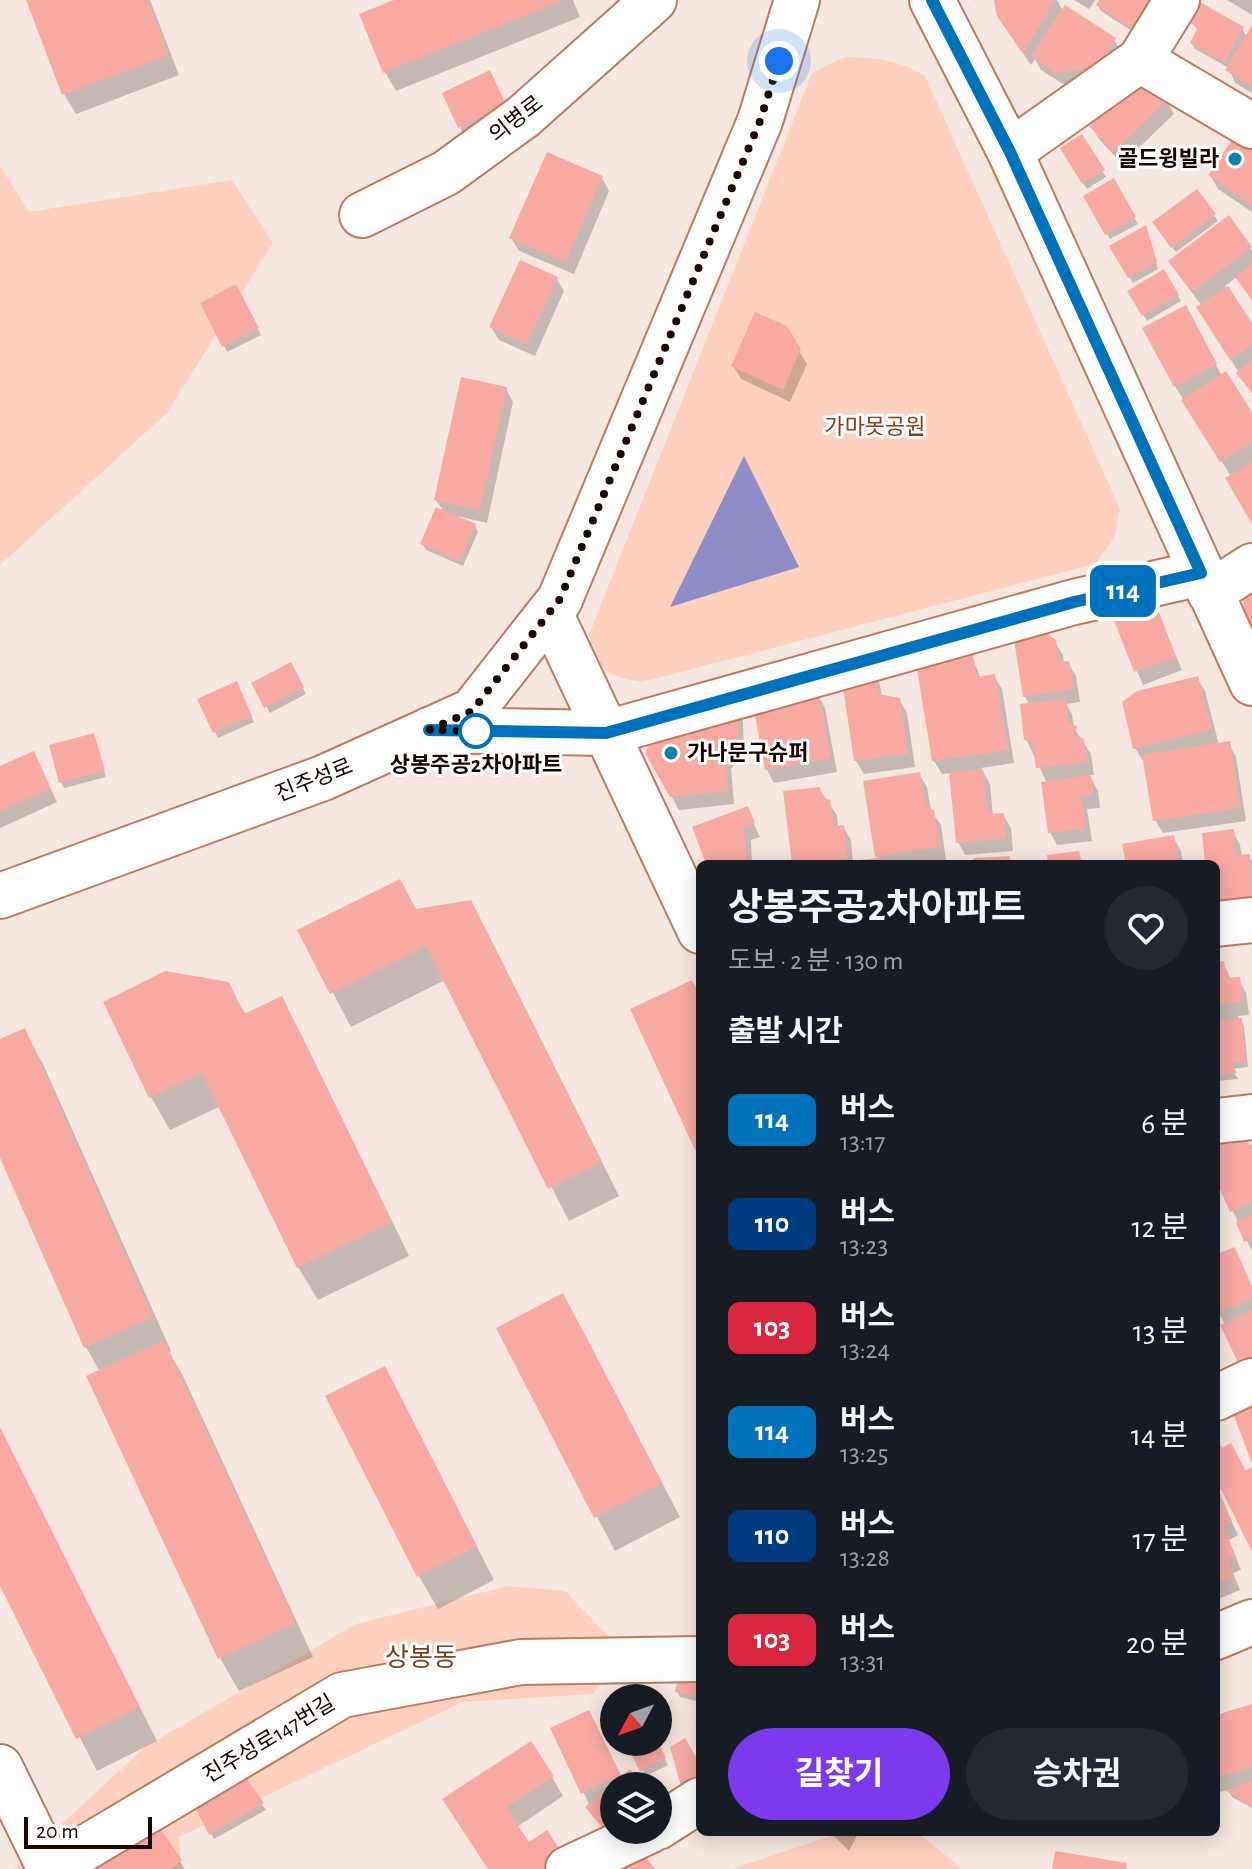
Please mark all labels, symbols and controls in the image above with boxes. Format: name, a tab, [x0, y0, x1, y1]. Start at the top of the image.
your location	[759, 41, 799, 81]
street label: 의병로	[485, 91, 547, 146]
place label: 골드윙빌라	[1118, 147, 1219, 170]
marker: 골드윙빌라	[1226, 150, 1244, 168]
park label: 가마못공원	[824, 415, 926, 438]
line badge: 114	[1077, 565, 1169, 617]
text: 114	[1106, 577, 1140, 605]
marker: 상봉주공2차아파트	[459, 714, 493, 748]
place label: 가나문구슈퍼	[687, 741, 808, 764]
marker: 가나문구슈퍼	[662, 744, 680, 762]
place label: 상봉주공2차아파트	[390, 753, 562, 776]
street label: 진주성로	[272, 754, 356, 805]
button: heart	[1104, 886, 1188, 970]
text: 상봉주공2차아파트	[728, 890, 1026, 928]
text: 도보 · 2 분 · 130 m	[728, 948, 903, 974]
text: 출발 시간	[728, 1017, 843, 1047]
text: 버스	[840, 1094, 895, 1124]
text: 114	[755, 1106, 789, 1134]
text: 6 분	[1141, 1109, 1188, 1139]
text: 13:17	[840, 1129, 885, 1155]
text: 버스	[840, 1198, 895, 1228]
text: 110	[755, 1210, 789, 1238]
text: 12 분	[1131, 1213, 1188, 1243]
text: 13:23	[840, 1233, 888, 1259]
text: 버스	[840, 1302, 895, 1332]
text: 103	[754, 1314, 790, 1342]
text: 13 분	[1133, 1317, 1188, 1347]
text: 13:24	[840, 1337, 890, 1363]
text: 버스	[840, 1406, 895, 1436]
text: 114	[755, 1418, 789, 1446]
text: 14 분	[1131, 1421, 1188, 1451]
text: 13:25	[840, 1441, 888, 1467]
text: 버스	[840, 1510, 895, 1540]
text: 110	[755, 1522, 789, 1550]
text: 17 분	[1133, 1525, 1188, 1555]
text: 13:28	[840, 1545, 890, 1571]
text: 버스	[840, 1614, 895, 1644]
text: 103	[754, 1626, 790, 1654]
text: 20 분	[1126, 1629, 1188, 1659]
district label: 상봉동	[385, 1644, 457, 1671]
text: 13:31	[840, 1649, 885, 1675]
north arrow	[600, 1684, 672, 1756]
map controls	[600, 1684, 672, 1844]
street label: 진주성로147번길	[199, 1690, 338, 1787]
button: 길찾기	[728, 1728, 950, 1820]
button: 승차권	[966, 1728, 1188, 1820]
button: layers	[600, 1772, 672, 1844]
scale bar	[24, 1813, 152, 1849]
text: 20 m	[36, 1820, 79, 1842]

